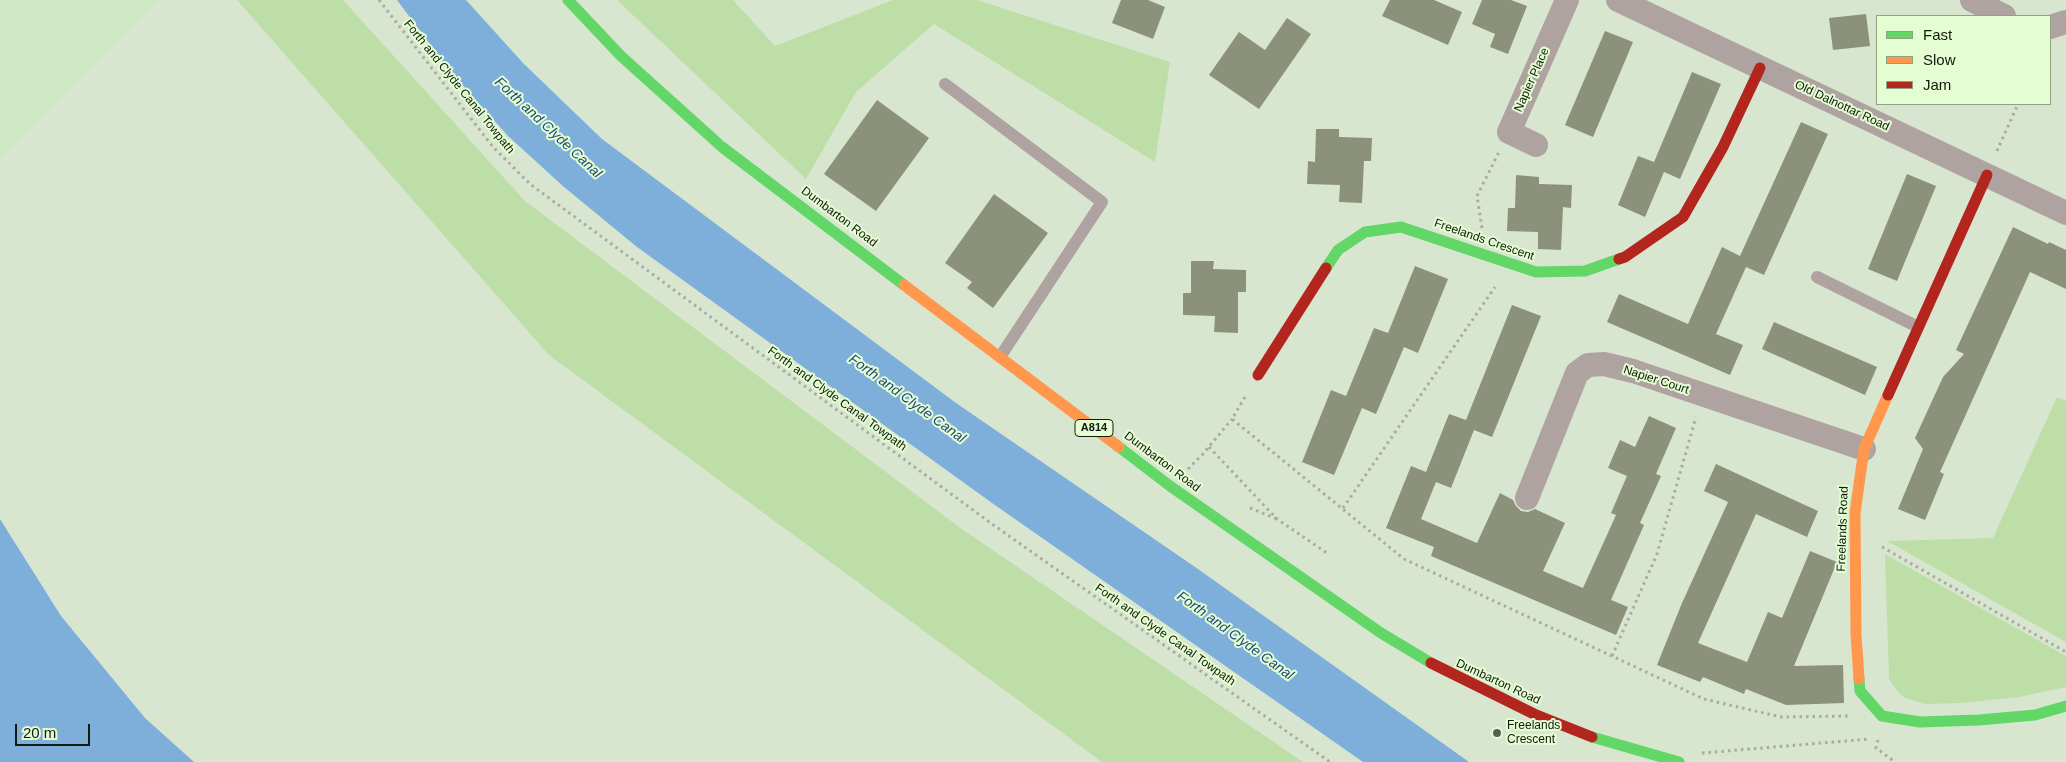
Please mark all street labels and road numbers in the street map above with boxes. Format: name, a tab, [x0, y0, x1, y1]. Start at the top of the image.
street label: Forth and Clyde Canal Towpath	[401, 17, 517, 157]
street label: Napier Place	[1511, 46, 1553, 114]
street label: Old Dalnottar Road	[1792, 78, 1892, 134]
street label: Dumbarton Road	[798, 184, 880, 250]
street label: Freelands Crescent	[1432, 216, 1536, 264]
street label: Forth and Clyde Canal Towpath	[765, 344, 909, 454]
street label: Napier Court	[1621, 363, 1691, 397]
road number: A814	[1075, 419, 1113, 436]
street label: Dumbarton Road	[1121, 429, 1203, 495]
street label: Freelands Road	[1834, 486, 1852, 572]
street label: Forth and Clyde Canal Towpath	[1092, 581, 1238, 689]
street label: Dumbarton Road	[1454, 656, 1542, 708]

